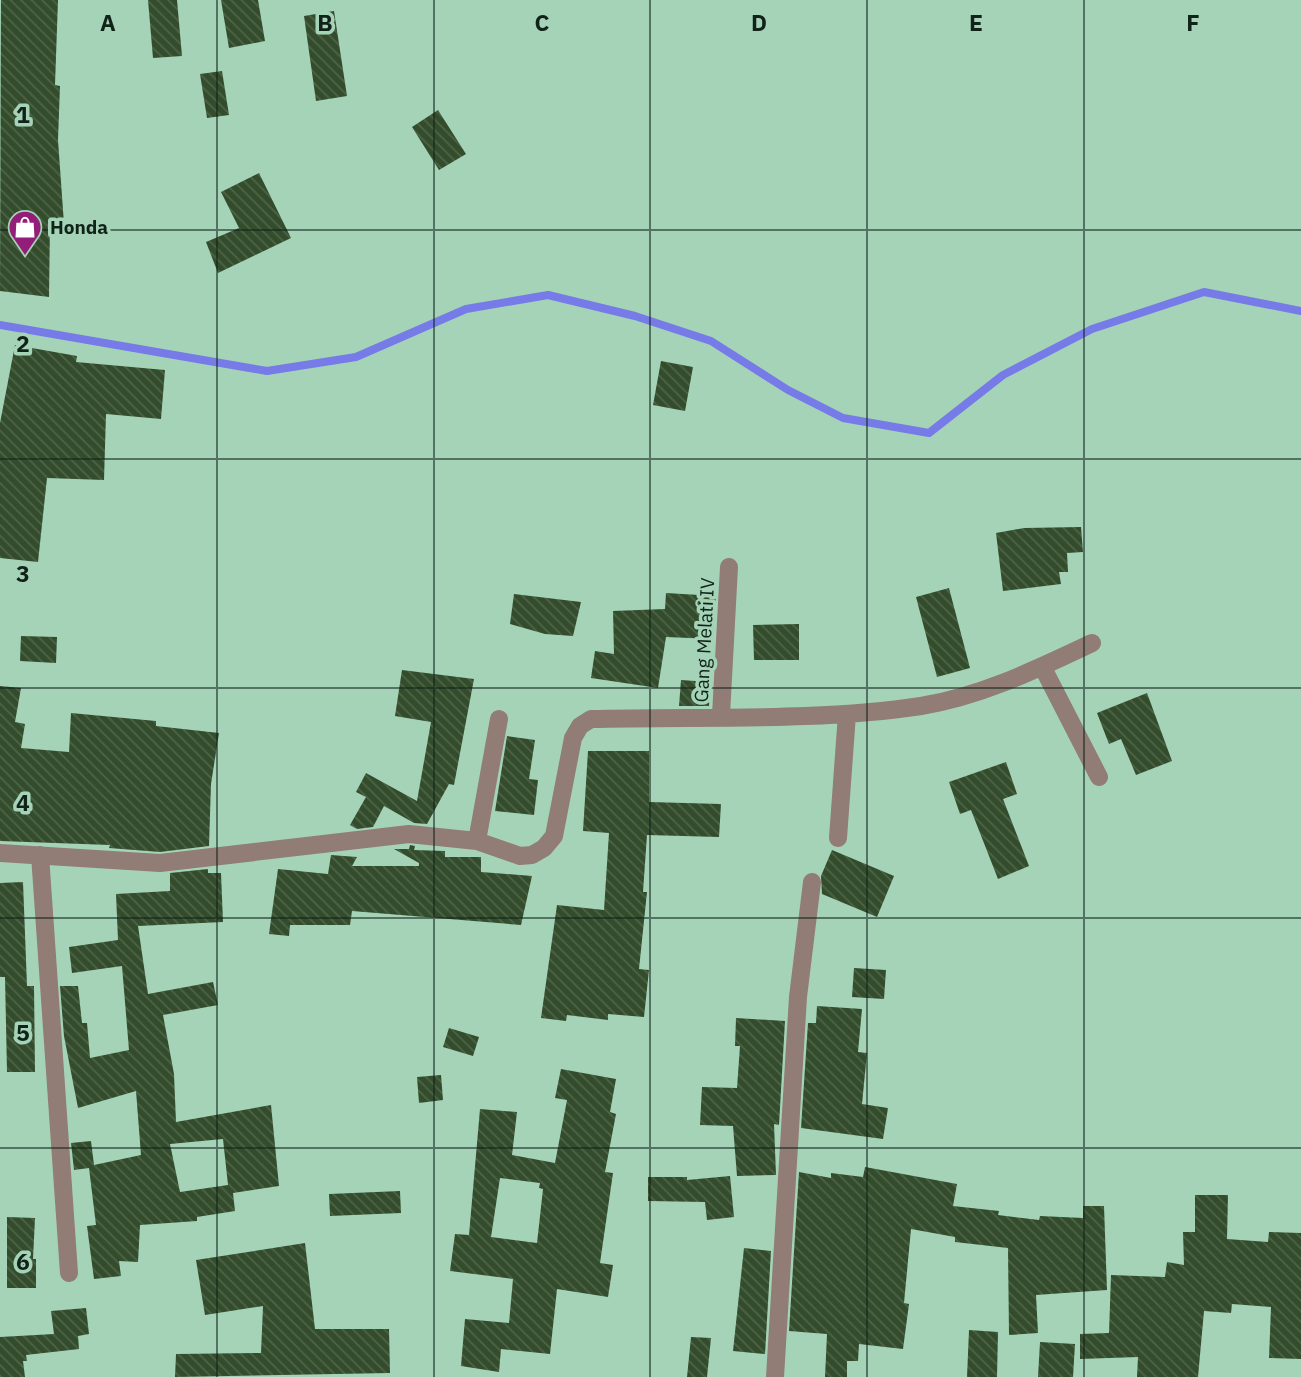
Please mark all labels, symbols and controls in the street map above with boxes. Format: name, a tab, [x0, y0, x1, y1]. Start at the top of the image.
text: A	[100, 7, 116, 37]
text: B	[317, 7, 333, 37]
text: C	[535, 7, 550, 37]
text: D	[751, 7, 767, 37]
text: E	[969, 7, 983, 37]
text: F	[1186, 7, 1200, 37]
text: 1	[16, 99, 30, 129]
shop icon: Honda	[6, 208, 44, 257]
place label: Honda	[50, 215, 108, 239]
text: 2	[16, 328, 30, 358]
text: 3	[16, 558, 30, 588]
street label: Gang Melati IV	[689, 577, 719, 703]
text: 4	[16, 787, 30, 817]
text: 5	[16, 1017, 30, 1047]
text: 6	[16, 1246, 30, 1276]

